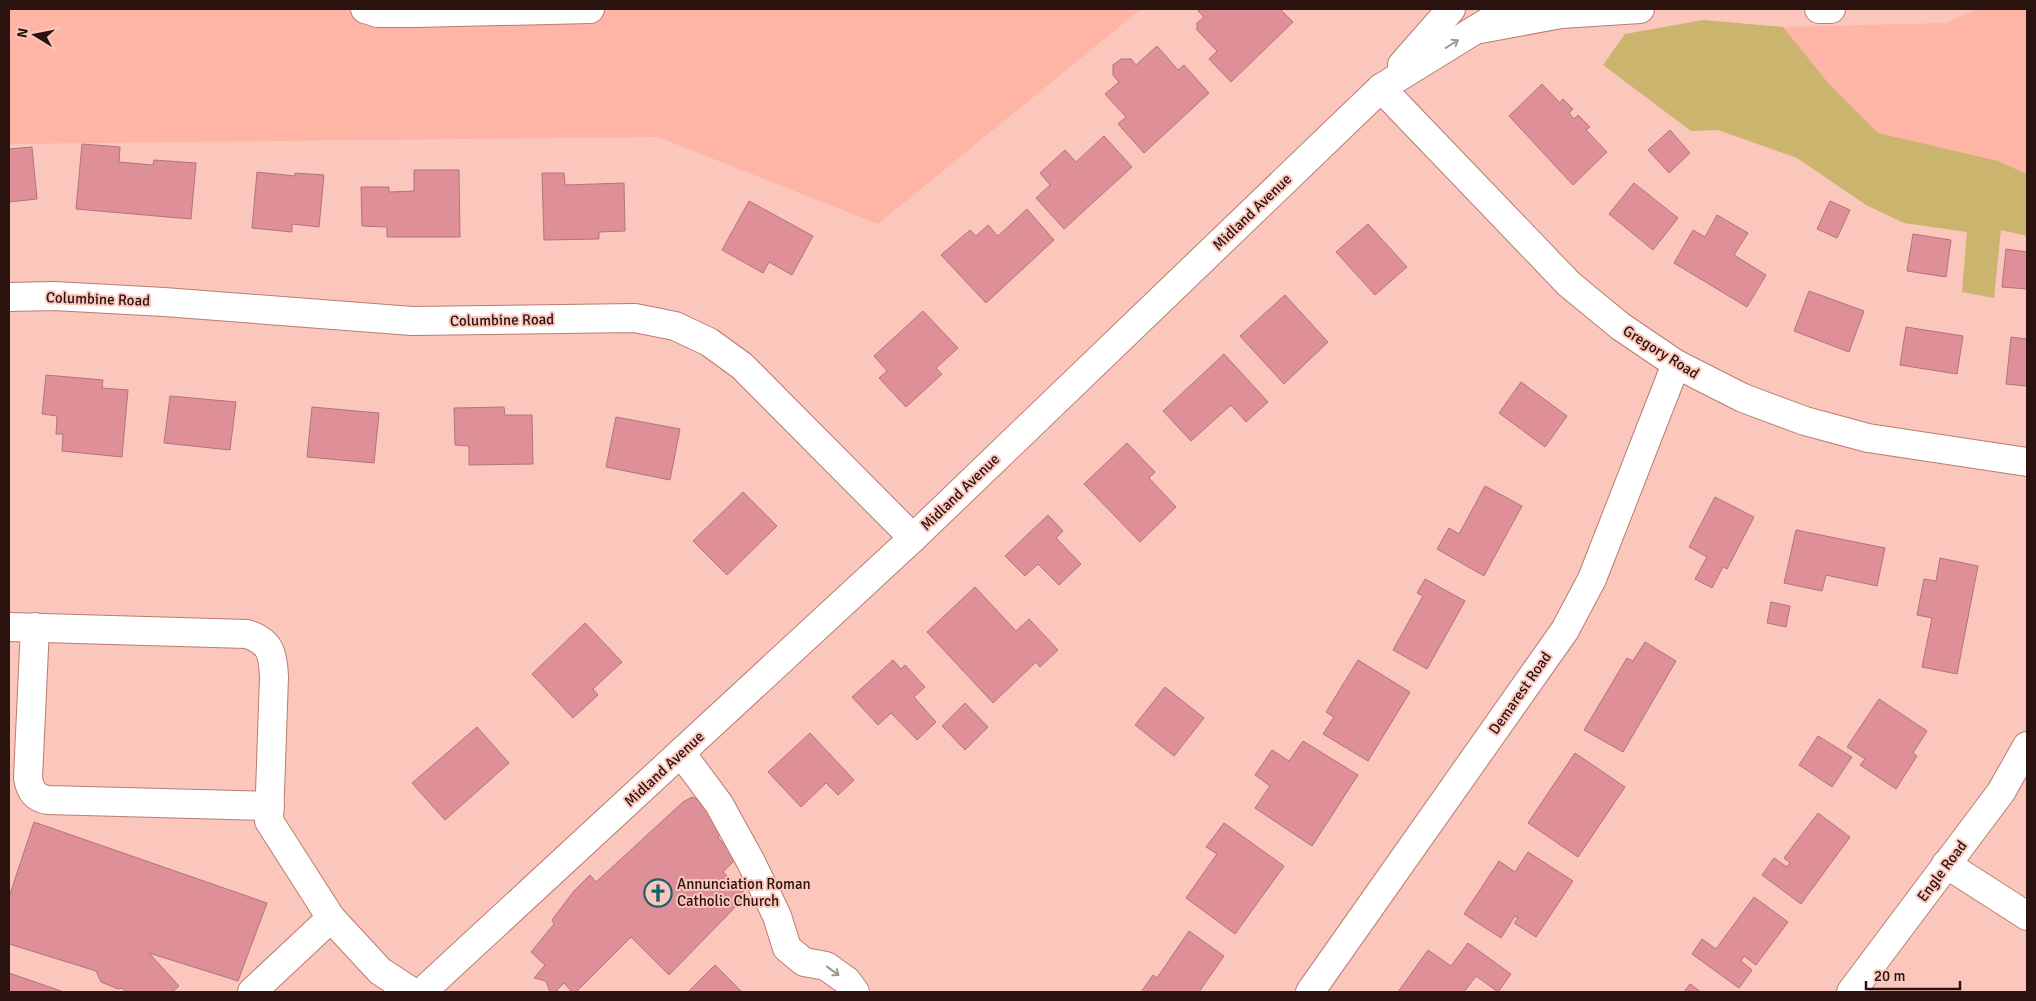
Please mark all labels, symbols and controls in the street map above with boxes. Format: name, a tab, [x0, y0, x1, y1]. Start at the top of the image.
north arrow	[10, 10, 60, 60]
text: N	[13, 27, 32, 39]
one-way arrow	[1444, 39, 1458, 49]
street label: Midland Avenue	[1209, 170, 1295, 254]
street label: Columbine Road	[46, 288, 150, 310]
street label: Columbine Road	[450, 310, 554, 330]
street label: Gregory Road	[1620, 321, 1702, 383]
street label: Midland Avenue	[917, 450, 1003, 534]
street label: Demarest Road	[1485, 648, 1555, 738]
street label: Midland Avenue	[620, 727, 708, 811]
street label: Engle Road	[1913, 837, 1971, 905]
place label: Annunciation Roman Catholic Church	[677, 875, 811, 910]
church icon: Annunciation Roman Catholic Church	[643, 878, 673, 908]
scale bar	[1866, 958, 1960, 990]
one-way arrow	[826, 966, 839, 977]
text: 20 m	[1874, 967, 1905, 985]

